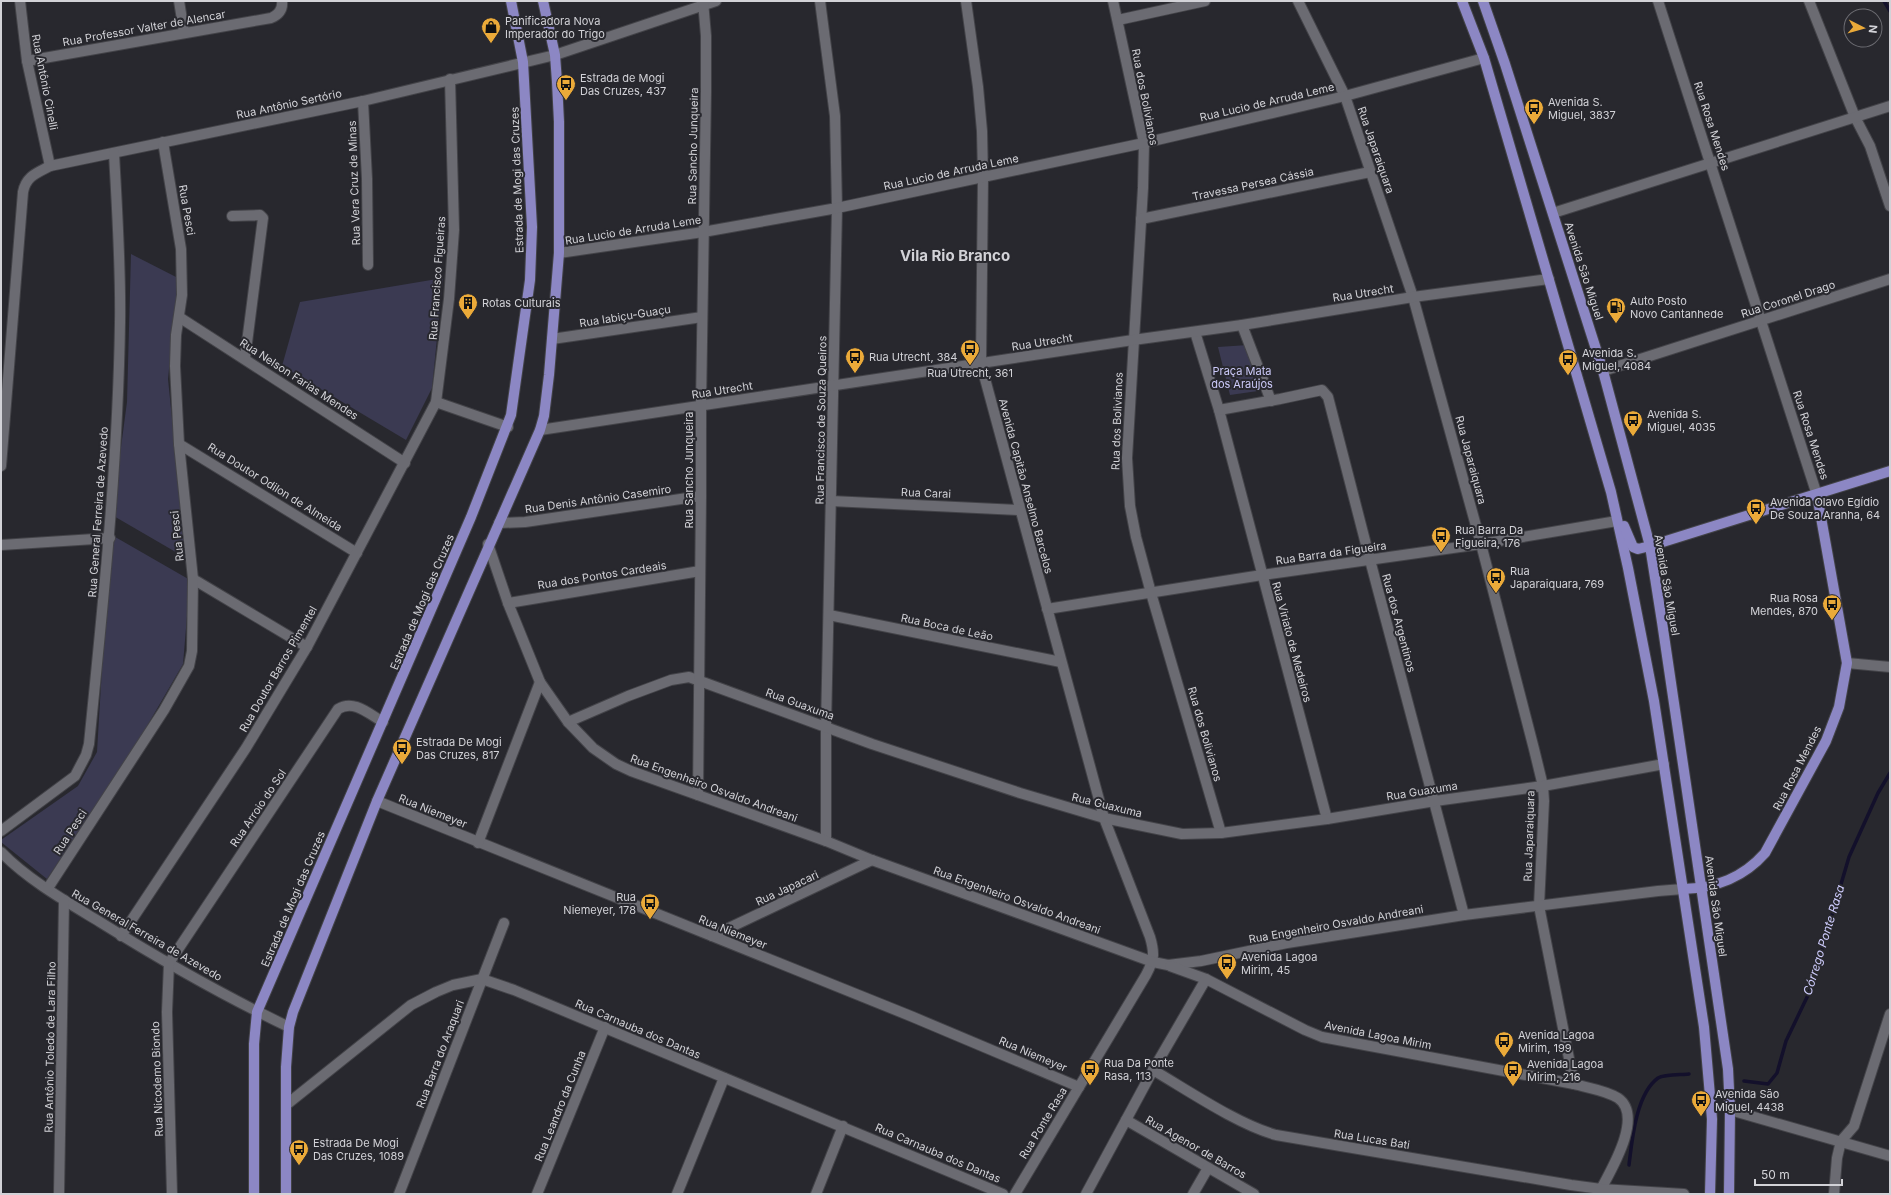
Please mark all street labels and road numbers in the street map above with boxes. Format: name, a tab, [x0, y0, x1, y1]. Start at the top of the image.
street label: Rua Professor Valter de Alencar	[61, 7, 227, 49]
street label: Rua Antônio Cinelli	[29, 33, 61, 131]
street label: Rua dos Bolivianos	[1129, 47, 1161, 147]
street label: Rua Rosa Mendes	[1691, 79, 1733, 173]
street label: Rua Lucio de Arruda Leme	[1198, 80, 1336, 124]
street label: Rua Antônio Sertório	[235, 86, 343, 122]
street label: Rua Sancho Junqueira	[685, 87, 701, 205]
street label: Rua Japaraiquara	[1355, 105, 1397, 195]
street label: Estrada de Mogi das Cruzes	[507, 106, 527, 253]
street label: Rua Vera Cruz de Minas	[345, 120, 363, 246]
street label: Rua Lucio de Arruda Leme	[882, 151, 1020, 193]
street label: Travessa Persea Cássia	[1191, 164, 1315, 204]
street label: Rua Pesci	[176, 184, 198, 236]
street label: Rua Lucio de Arruda Leme	[564, 212, 702, 248]
street label: Rua Francisco Figueiras	[426, 215, 448, 340]
street label: Avenida São Miguel	[1562, 220, 1606, 322]
street label: Rua Coronel Drago	[1739, 277, 1837, 321]
street label: Rua Utrecht	[1332, 281, 1395, 305]
street label: Rua Iabiçu-Guaçu	[578, 302, 672, 330]
street label: Rua Utrecht	[1011, 330, 1074, 354]
street label: Rua Nelson Farias Mendes	[237, 335, 361, 423]
street label: Rua Francisco de Souza Queiros	[813, 335, 829, 504]
street label: Rua dos Bolivianos	[1108, 372, 1126, 470]
street label: Rua Utrecht	[691, 378, 754, 402]
street label: Rua Rosa Mendes	[1790, 388, 1832, 482]
street label: Avenida Capitão Anselmo Barcelos	[996, 397, 1056, 575]
street label: Rua Sancho Junqueira	[682, 412, 696, 528]
street label: Rua Japaraiquara	[1452, 414, 1490, 506]
street label: Rua General Ferreira de Azevedo	[85, 426, 111, 598]
street label: Rua Doutor Odilon de Almeida	[205, 440, 345, 534]
street label: Rua Denis Antônio Casemiro	[524, 482, 672, 516]
street label: Rua Carai	[901, 485, 951, 501]
street label: Rua Pesci	[167, 510, 187, 562]
street label: Estrada de Mogi das Cruzes	[387, 532, 457, 672]
street label: Avenida São Miguel	[1651, 533, 1683, 637]
street label: Rua Barra da Figueira	[1275, 538, 1387, 568]
street label: Rua dos Pontos Cardeais	[537, 558, 668, 592]
street label: Rua dos Argentinos	[1379, 572, 1419, 674]
street label: Rua Viriato de Medeiros	[1269, 580, 1315, 704]
street label: Rua Doutor Barros Pimentel	[236, 604, 320, 734]
street label: Rua Boca de Leão	[900, 610, 995, 644]
street label: Rua Guaxuma	[764, 685, 836, 723]
street label: Rua dos Bolivianos	[1185, 685, 1225, 783]
street label: Rua Rosa Mendes	[1770, 723, 1824, 813]
street label: Rua Engenheiro Osvaldo Andreani	[628, 751, 800, 825]
street label: Rua Arroio do Sol	[227, 767, 289, 849]
street label: Rua Guaxuma	[1385, 778, 1459, 804]
street label: Rua Guaxuma	[1070, 789, 1144, 821]
street label: Rua Japaraiquara	[1520, 790, 1538, 882]
street label: Rua Niemeyer	[397, 791, 469, 831]
street label: Rua Pesci	[50, 807, 90, 857]
street label: Estrada de Mogi das Cruzes	[258, 829, 328, 969]
street label: Avenida São Miguel	[1702, 854, 1730, 958]
street label: Rua Engenheiro Osvaldo Andreani	[931, 863, 1103, 937]
street label: Rua Japacari	[753, 867, 821, 909]
street label: Rua General Ferreira de Azevedo	[69, 886, 225, 984]
street label: Rua Engenheiro Osvaldo Andreani	[1248, 902, 1424, 946]
street label: Rua Niemeyer	[697, 912, 769, 952]
street label: Rua Antônio Toledo de Lara Filho	[42, 961, 58, 1133]
street label: Rua Carnauba dos Dantas	[573, 996, 703, 1062]
street label: Rua Barra do Araquari	[413, 998, 467, 1110]
street label: Avenida Lagoa Mirim	[1323, 1018, 1433, 1052]
street label: Rua Nicodemo Biondo	[148, 1021, 166, 1137]
street label: Rua Niemeyer	[997, 1033, 1069, 1075]
street label: Rua Leandro da Cunha	[531, 1048, 589, 1164]
street label: Rua Ponte Rasa	[1016, 1085, 1070, 1161]
street label: Rua Agenor de Barros	[1143, 1112, 1249, 1182]
street label: Rua Carnauba dos Dantas	[873, 1120, 1003, 1186]
street label: Rua Lucas Bati	[1333, 1126, 1411, 1152]

